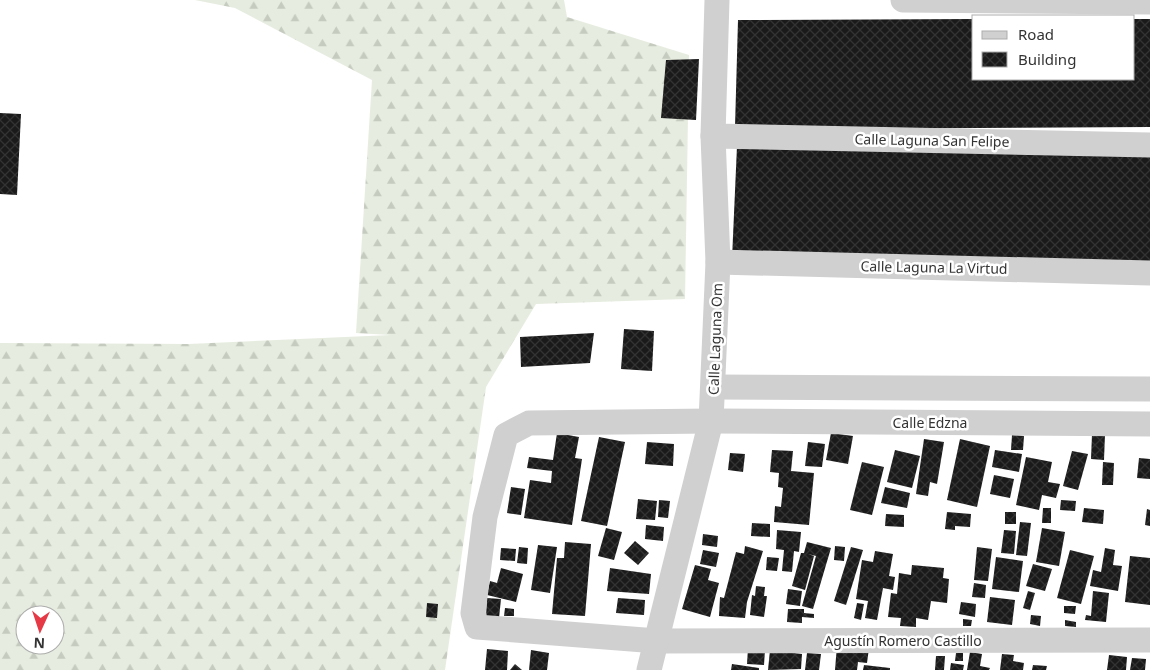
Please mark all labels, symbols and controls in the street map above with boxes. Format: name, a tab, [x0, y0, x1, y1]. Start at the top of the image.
legend	[972, 15, 1135, 80]
text: Road	[1018, 24, 1054, 44]
text: Building	[1018, 49, 1076, 69]
street label: Calle Laguna San Felipe	[854, 129, 1010, 151]
street label: Calle Laguna La Virtud	[860, 256, 1008, 278]
street label: Calle Laguna Om	[704, 283, 726, 395]
street label: Calle Edzna	[893, 413, 967, 432]
north arrow	[15, 605, 65, 655]
street label: Agustín Romero Castillo	[824, 631, 982, 650]
text: N	[33, 634, 45, 653]

